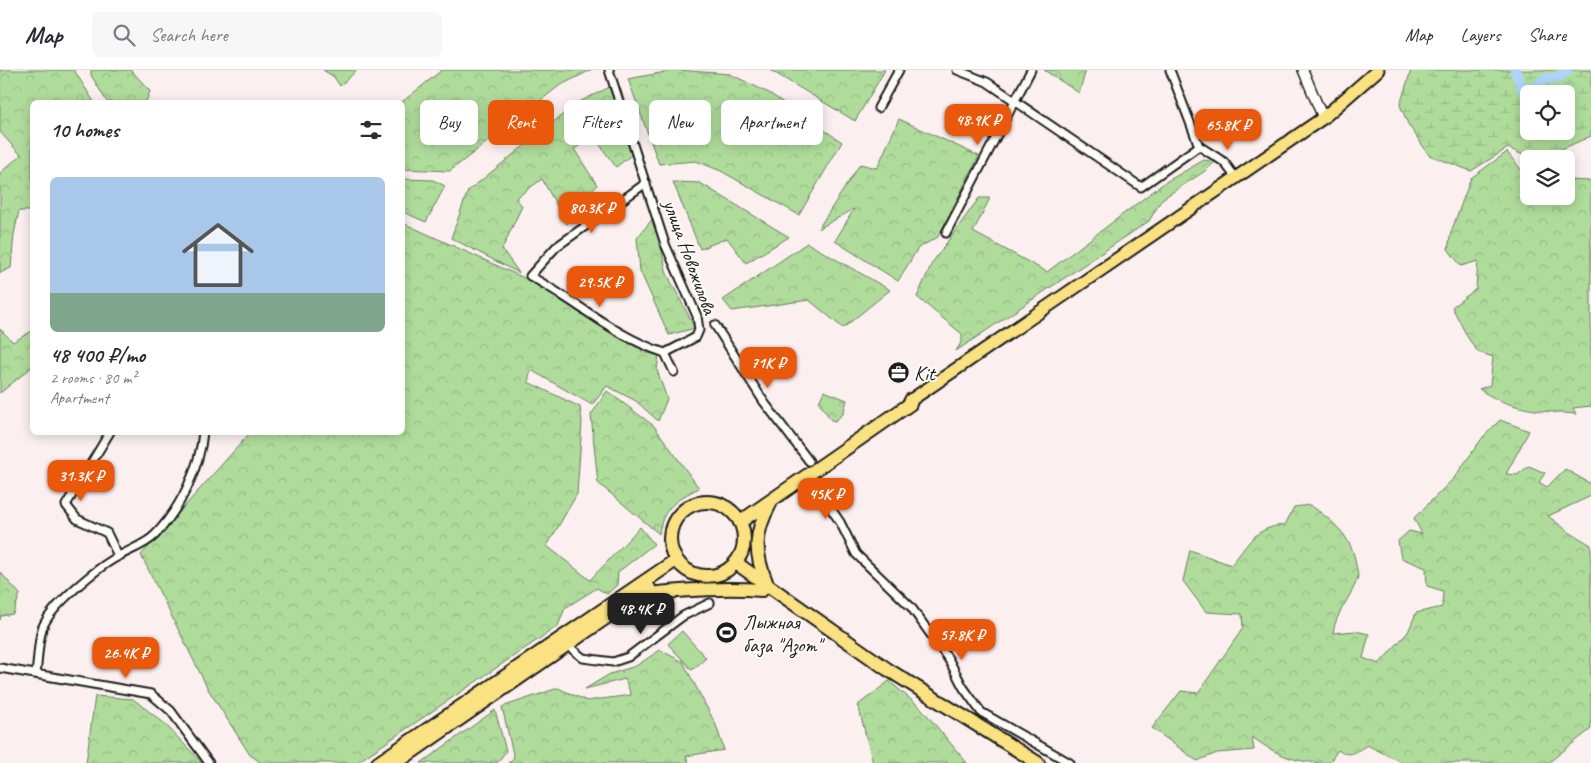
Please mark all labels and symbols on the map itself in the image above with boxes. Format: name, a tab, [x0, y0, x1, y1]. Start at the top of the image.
pin: 48.9K ₽	[932, 104, 1024, 146]
pin: 65.8K ₽	[1182, 108, 1274, 151]
pin: 80.3K ₽	[546, 191, 638, 234]
street label: улица Новожилова	[657, 195, 723, 320]
pin: 29.5K ₽	[554, 266, 646, 308]
pin: 71K ₽	[733, 346, 803, 389]
office icon: Kit	[886, 361, 910, 385]
place label: Kit	[914, 361, 937, 386]
pin: 31.3K ₽	[35, 460, 127, 502]
pin: 45K ₽	[791, 478, 861, 520]
pin: 48.4K ₽	[595, 592, 687, 635]
place label: Лыжная база "Азот"	[743, 610, 825, 659]
pin: 57.8K ₽	[916, 618, 1008, 661]
sports icon: Лыжная база "Азот"	[715, 621, 739, 645]
pin: 26.4K ₽	[80, 636, 172, 679]

